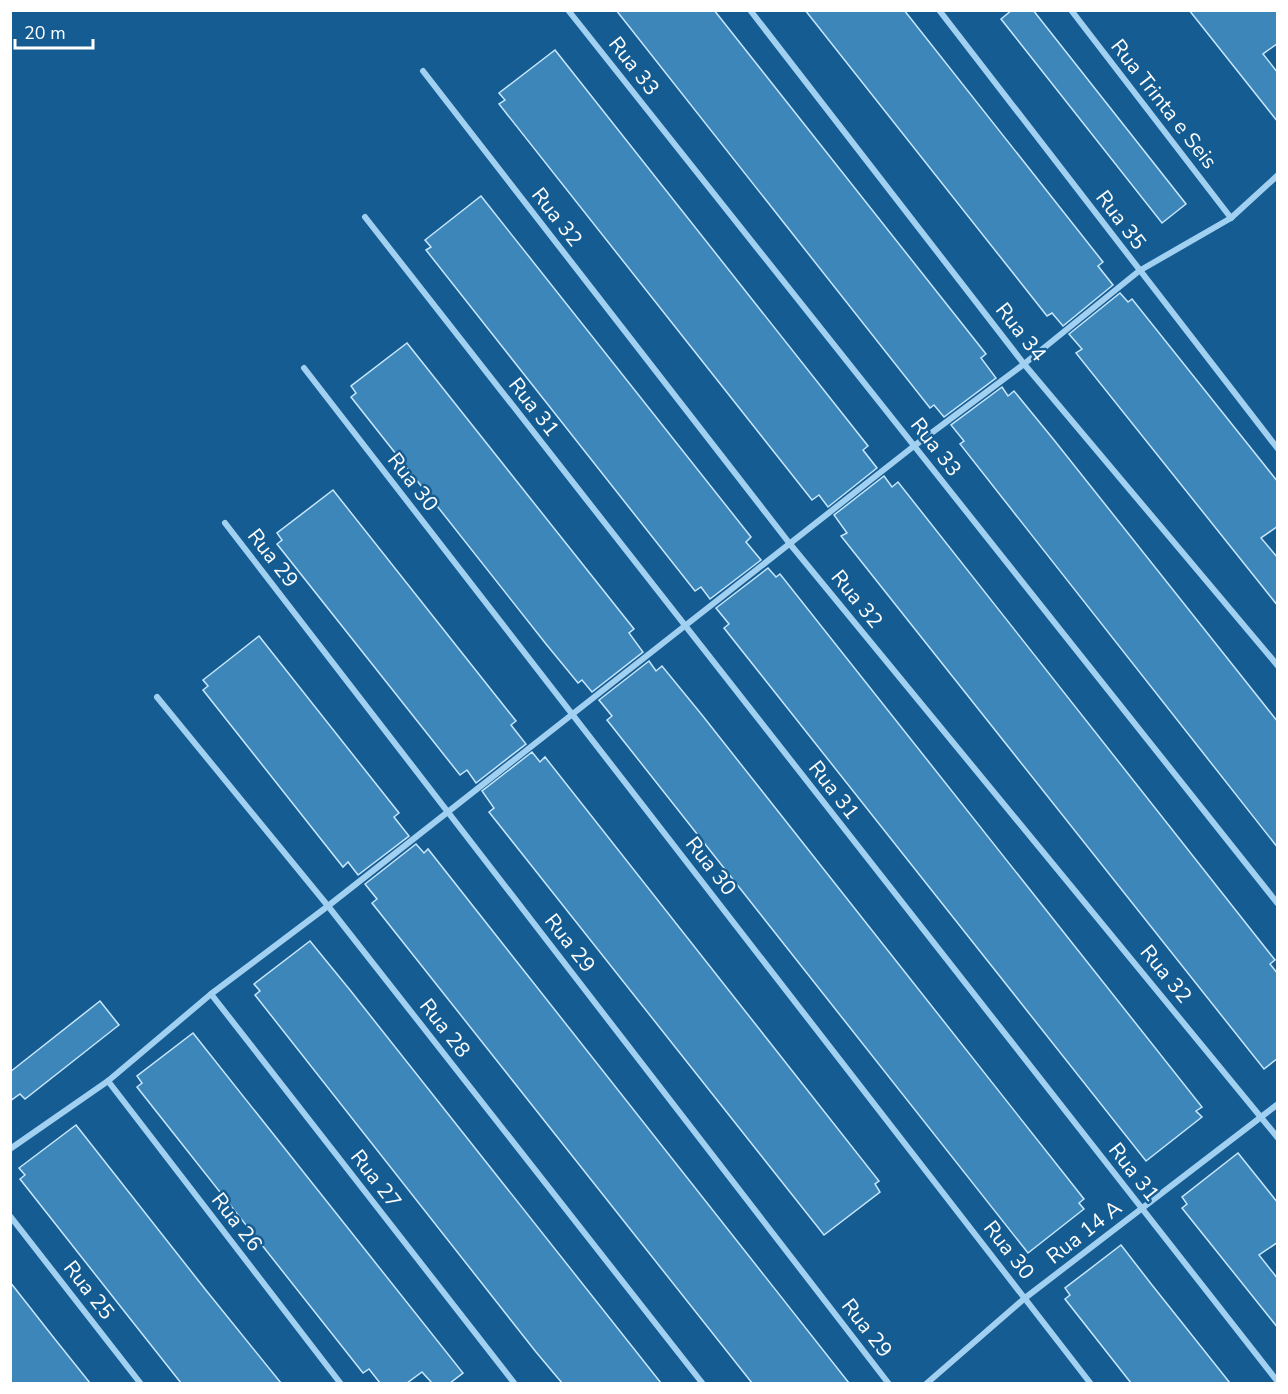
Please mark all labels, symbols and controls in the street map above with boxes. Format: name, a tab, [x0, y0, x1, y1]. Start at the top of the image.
scale bar	[15, 12, 93, 50]
text: 20 m	[24, 21, 66, 45]
street label: Rua 33	[602, 31, 666, 101]
street label: Rua Trinta e Seis	[1105, 33, 1223, 175]
street label: Rua 32	[525, 182, 589, 252]
street label: Rua 35	[1089, 185, 1153, 255]
street label: Rua 34	[989, 297, 1053, 367]
street label: Rua 31	[502, 372, 566, 442]
street label: Rua 33	[904, 412, 968, 482]
street label: Rua 30	[381, 447, 445, 517]
street label: Rua 29	[241, 523, 305, 593]
street label: Rua 32	[825, 564, 889, 634]
street label: Rua 31	[802, 755, 866, 825]
street label: Rua 30	[679, 831, 743, 901]
street label: Rua 29	[538, 908, 602, 978]
street label: Rua 32	[1134, 939, 1198, 1009]
street label: Rua 28	[413, 993, 477, 1063]
street label: Rua 31	[1102, 1137, 1166, 1207]
street label: Rua 27	[344, 1144, 408, 1214]
street label: Rua 26	[205, 1187, 269, 1257]
street label: Rua 14 A	[1041, 1194, 1127, 1270]
street label: Rua 30	[977, 1215, 1041, 1285]
street label: Rua 25	[57, 1255, 121, 1325]
street label: Rua 29	[835, 1293, 899, 1363]

